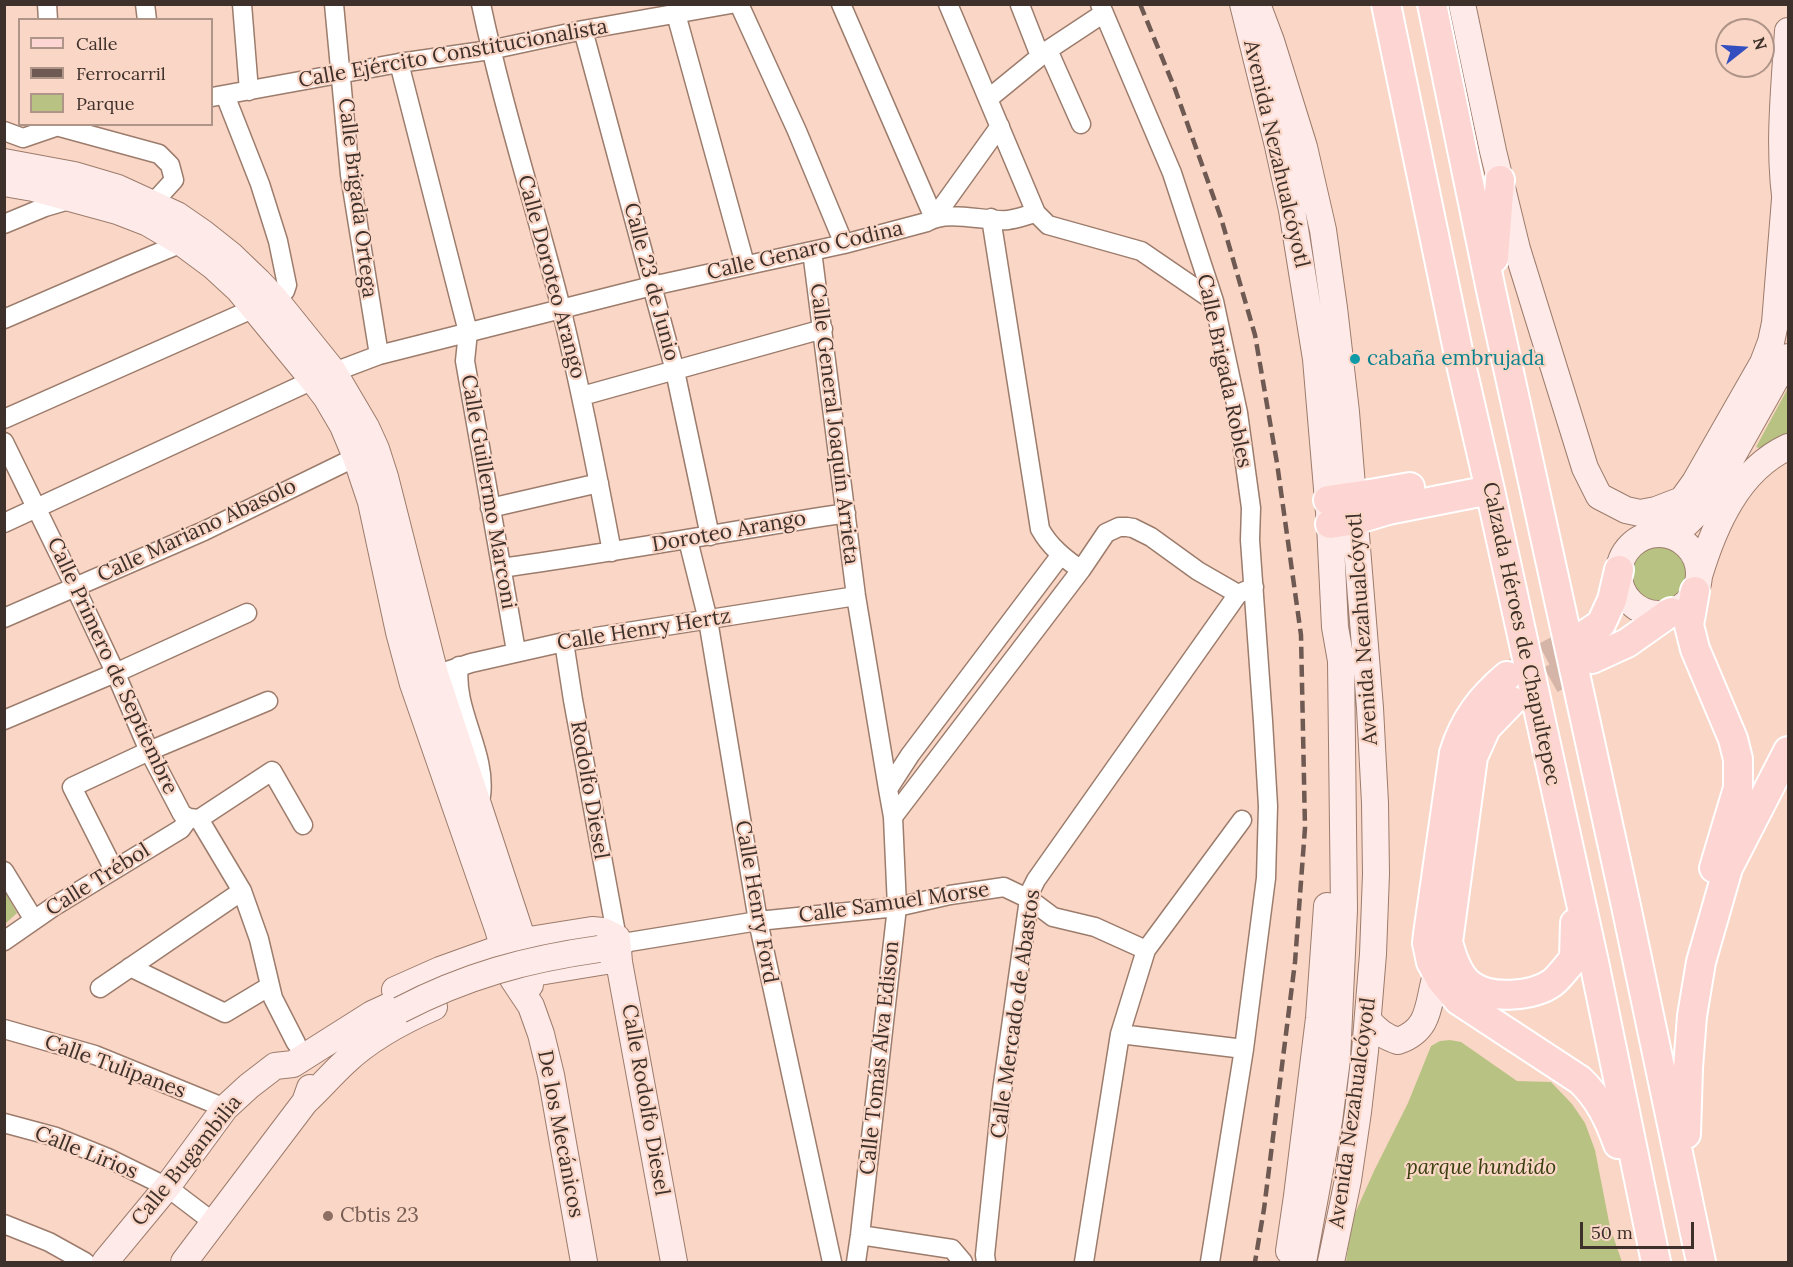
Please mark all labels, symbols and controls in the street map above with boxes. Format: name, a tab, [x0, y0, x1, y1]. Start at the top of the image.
street label: Calle Ejército Constitucionalista	[296, 14, 610, 94]
legend	[18, 18, 213, 126]
north arrow	[1715, 18, 1775, 78]
text: Calle	[76, 32, 117, 55]
text: N	[1749, 34, 1772, 52]
street label: Avenida Nezahualcóyotl	[1238, 38, 1314, 270]
text: Ferrocarril	[76, 62, 166, 85]
text: Parque	[76, 92, 135, 115]
street label: Calle Brigada Ortega	[332, 97, 382, 299]
street label: Calle Doroteo Arango	[512, 172, 590, 382]
street label: Calle 23 de Junio	[618, 200, 684, 364]
street label: Calle Genaro Codina	[704, 216, 906, 286]
street label: Calle Brigada Robles	[1191, 272, 1257, 470]
street label: Calle General Joaquín Arrieta	[804, 282, 864, 566]
place label: cabaña embrujada	[1367, 346, 1545, 372]
marker: cabaña embrujada	[1348, 352, 1362, 366]
street label: Calle Guillermo Marconi	[455, 373, 521, 611]
street label: Calle Mariano Abasolo	[94, 474, 300, 588]
street label: Calzada Héroes de Chapultepec	[1476, 480, 1566, 788]
street label: Doroteo Arango	[650, 506, 808, 558]
street label: Avenida Nezahualcóyotl	[1342, 512, 1384, 746]
street label: Calle Primero de Septiembre	[41, 534, 183, 798]
street label: Calle Henry Hertz	[555, 604, 733, 656]
street label: Rodolfo Diesel	[564, 719, 614, 861]
street label: Calle Henry Ford	[729, 819, 783, 985]
street label: Calle Trébol	[41, 838, 155, 922]
street label: Calle Samuel Morse	[797, 877, 991, 929]
street label: Calle Mercado de Abastos	[986, 888, 1046, 1140]
street label: Calle Tomás Alva Edison	[855, 940, 905, 1176]
street label: Avenida Nezahualcóyotl	[1324, 996, 1382, 1230]
street label: Calle Rodolfo Diesel	[616, 1002, 674, 1198]
street label: Calle Tulipanes	[41, 1030, 189, 1104]
street label: De los Mecánicos	[531, 1048, 589, 1220]
street label: Calle Bugambilia	[127, 1090, 247, 1232]
street label: Calle Lirios	[31, 1121, 141, 1185]
park label: parque hundido	[1406, 1155, 1556, 1181]
place label: Cbtis 23	[340, 1203, 419, 1229]
marker: Cbtis 23	[321, 1209, 335, 1223]
scale bar	[1583, 1210, 1697, 1248]
text: 50 m	[1591, 1221, 1633, 1244]

